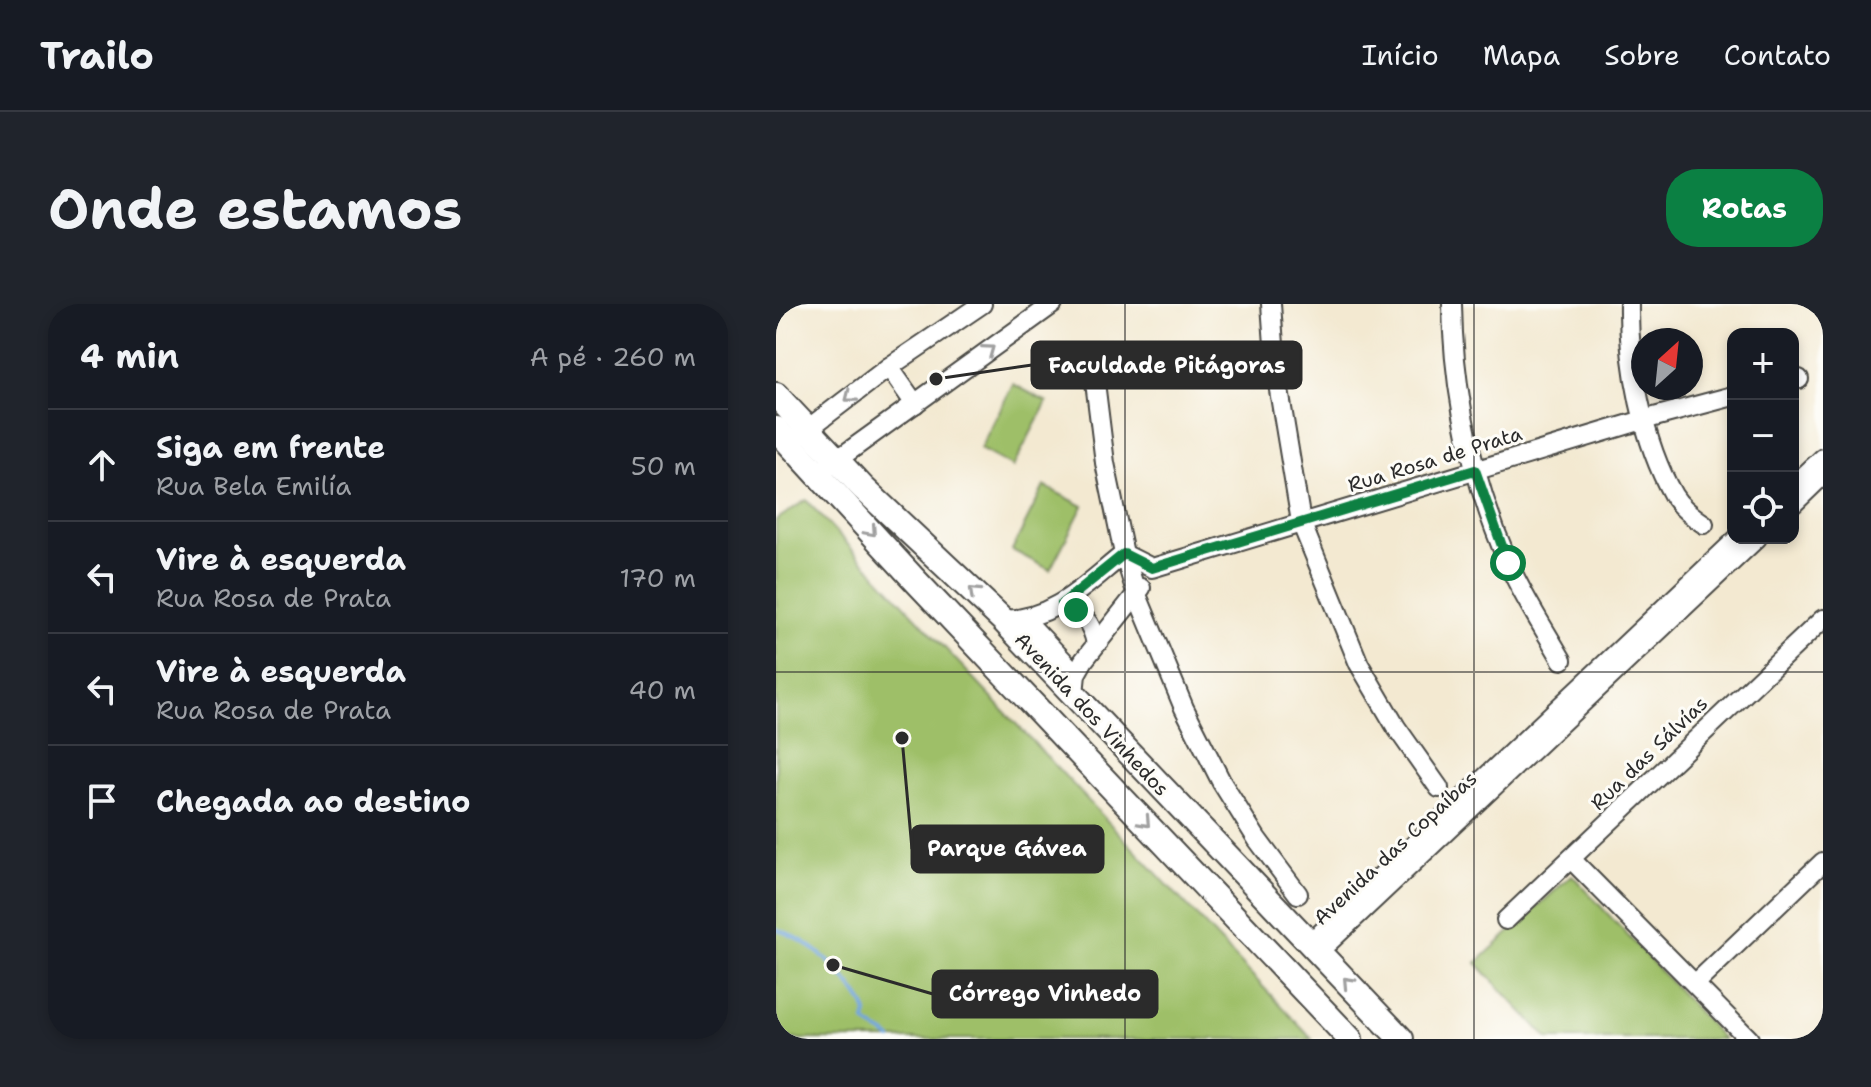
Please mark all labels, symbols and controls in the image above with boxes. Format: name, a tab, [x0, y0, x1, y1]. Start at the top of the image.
text: Trailo	[40, 30, 154, 81]
text: Início	[1362, 36, 1439, 74]
text: Mapa	[1483, 36, 1560, 74]
text: Sobre	[1604, 36, 1680, 74]
text: Contato	[1724, 36, 1831, 74]
button: Rotas	[1666, 169, 1823, 247]
text: Onde estamos	[48, 171, 462, 246]
north arrow	[1631, 328, 1703, 400]
map controls	[1727, 328, 1799, 544]
button: +	[1727, 328, 1799, 400]
text: 4 min	[80, 333, 179, 379]
text: A pé · 260 m	[530, 339, 696, 374]
callout: Faculdade Pitágoras	[1032, 342, 1301, 388]
one-way arrow	[981, 345, 995, 360]
text: Faculdade Pitágoras	[1048, 351, 1286, 380]
one-way arrow	[844, 387, 859, 401]
button: −	[1727, 400, 1799, 472]
street label: Rua Rosa de Prata	[1345, 420, 1526, 498]
text: Siga em frente	[156, 427, 385, 468]
icon: ahead	[80, 443, 124, 487]
text: 50 m	[631, 448, 696, 483]
text: Rua Bela Emilía	[156, 468, 351, 503]
button: locate	[1727, 472, 1799, 544]
one-way arrow	[861, 522, 876, 536]
text: Vire à esquerda	[156, 539, 406, 580]
route start	[1490, 545, 1526, 581]
icon: left	[80, 555, 124, 599]
text: 170 m	[619, 560, 696, 595]
text: Rua Rosa de Prata	[156, 580, 391, 615]
one-way arrow	[969, 587, 983, 602]
route end	[1058, 592, 1094, 628]
street label: Avenida dos Vinhedos	[1009, 627, 1175, 801]
text: Vire à esquerda	[156, 651, 406, 692]
icon: left	[80, 667, 124, 711]
text: 40 m	[629, 672, 696, 707]
street label: Rua das Sálvías	[1585, 691, 1713, 815]
text: Rua Rosa de Prata	[156, 692, 391, 727]
street label: Avenida das Copaíbas	[1308, 765, 1482, 931]
icon: arrive	[80, 779, 124, 823]
text: Chegada ao destino	[156, 781, 471, 822]
one-way arrow	[1136, 813, 1150, 827]
callout: Parque Gávea	[912, 826, 1103, 872]
text: Parque Gávea	[927, 834, 1087, 863]
callout: Córrego Vinhedo	[933, 971, 1157, 1017]
one-way arrow	[1342, 977, 1357, 991]
text: Córrego Vinhedo	[949, 979, 1141, 1008]

